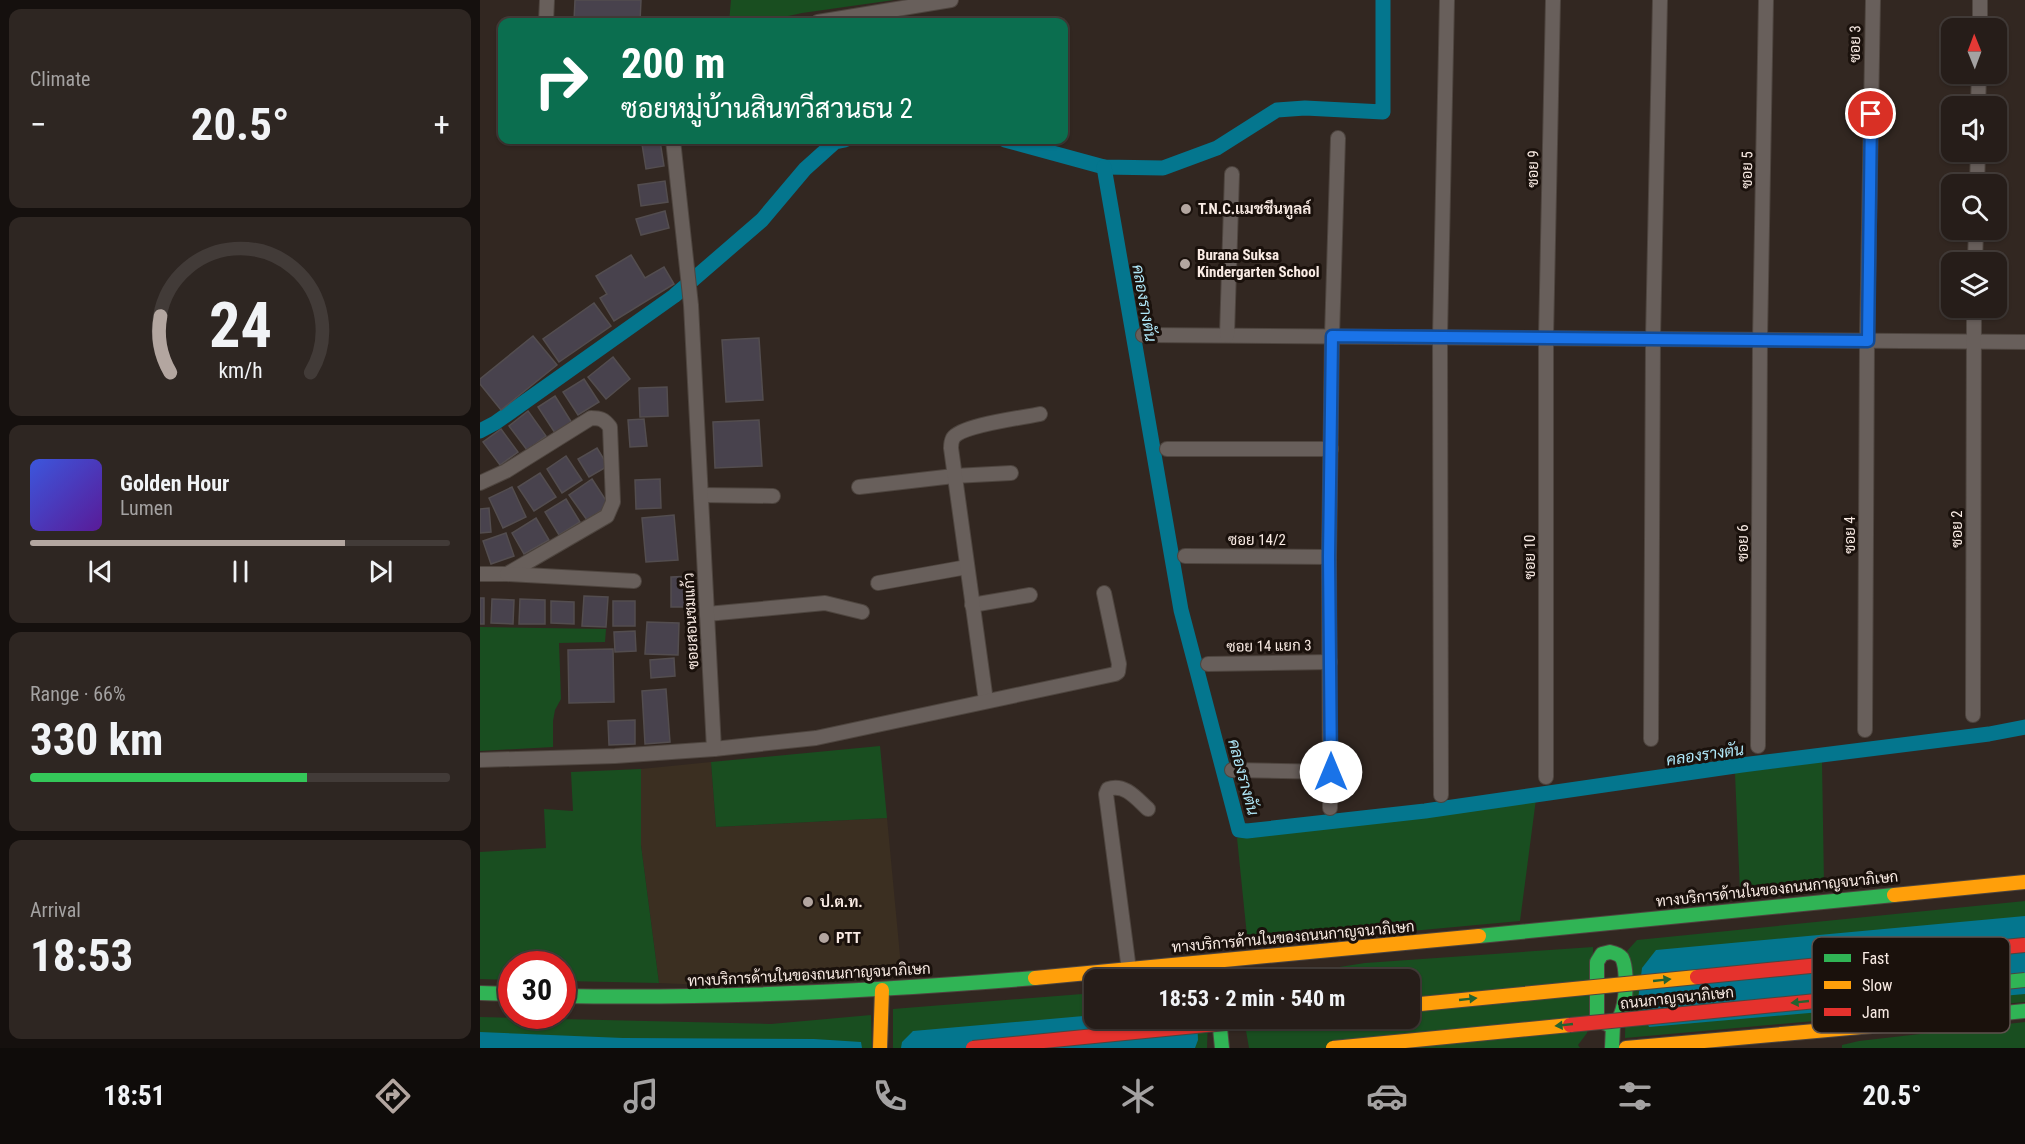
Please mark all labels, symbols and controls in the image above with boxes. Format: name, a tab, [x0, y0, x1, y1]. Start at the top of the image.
north arrow	[1941, 18, 2007, 84]
map controls	[1941, 18, 2007, 318]
street label: ซอย 3	[1846, 25, 1864, 63]
text: 200 m	[621, 39, 726, 88]
icon: right	[522, 42, 600, 120]
text: Climate	[30, 67, 90, 91]
pin	[1845, 88, 1896, 139]
text: ซอยหมู่บ้านสินทวีสวนธน 2	[621, 93, 913, 125]
button: sound	[1941, 96, 2007, 162]
icon: arrive	[1854, 97, 1887, 130]
text: 20.5°	[191, 98, 289, 151]
text: −	[30, 105, 47, 144]
text: +	[434, 105, 450, 144]
street label: ซอย 9	[1524, 150, 1542, 188]
street label: ซอย 5	[1738, 151, 1756, 189]
button: search	[1941, 174, 2007, 240]
place label: T.N.C.แมชชีนทูลล์	[1198, 199, 1312, 220]
marker: T.N.C.แมชชีนทูลล์	[1179, 202, 1193, 216]
place label: Burana Suksa Kindergarten School	[1197, 246, 1320, 281]
button: layers	[1941, 252, 2007, 318]
marker: Burana Suksa Kindergarten School	[1178, 257, 1192, 271]
water label: คลองรางตัน	[1128, 263, 1162, 343]
text: 24	[208, 289, 272, 362]
text: km/h	[218, 359, 262, 384]
text: Golden Hour	[120, 471, 229, 496]
text: Lumen	[120, 496, 173, 520]
street label: ซอย 2	[1948, 510, 1966, 548]
street label: ซอย 4	[1841, 516, 1859, 554]
street label: ซอย 6	[1734, 524, 1752, 562]
street label: ซอย 14/2	[1228, 531, 1286, 549]
street label: ซอย 10	[1521, 535, 1539, 579]
icon: previous	[84, 555, 117, 588]
icon: pause	[224, 555, 257, 588]
icon: next	[364, 555, 397, 588]
street label: ซอยสอนชมแก้ว	[678, 572, 703, 670]
street label: ซอย 14 แยก 3	[1226, 636, 1312, 656]
text: Range · 66%	[30, 682, 126, 706]
text: 330 km	[30, 713, 163, 766]
water label: คลองรางตัน	[1224, 737, 1264, 817]
water label: คลองรางตัน	[1665, 739, 1745, 769]
position arrow	[1299, 740, 1363, 804]
street label: ทางบริการด้านในของถนนกาญจนาภิเษก	[1655, 866, 1899, 911]
place label: ป.ต.ท.	[820, 893, 863, 911]
marker: ป.ต.ท.	[801, 895, 815, 909]
text: Arrival	[30, 898, 81, 922]
street label: ทางบริการด้านในของถนนกาญจนาภิเษก	[1171, 916, 1415, 957]
text: 18:53	[30, 929, 133, 982]
place label: PTT	[836, 929, 861, 947]
marker: PTT	[817, 931, 831, 945]
legend	[1812, 937, 2010, 1033]
text: Fast	[1862, 949, 1889, 968]
speed limit sign: 30	[498, 951, 576, 1029]
street label: ทางบริการด้านในของถนนกาญจนาภิเษก	[687, 959, 931, 990]
one-way arrow	[1653, 975, 1672, 985]
text: Slow	[1862, 976, 1892, 995]
street label: ถนนกาญจนาภิเษก	[1619, 983, 1735, 1013]
text: 18:53 · 2 min · 540 m	[1159, 986, 1345, 1011]
one-way arrow	[1459, 994, 1478, 1004]
one-way arrow	[1790, 997, 1809, 1007]
text: Jam	[1862, 1003, 1889, 1022]
one-way arrow	[1554, 1020, 1573, 1030]
icon: directions	[372, 1075, 414, 1117]
icon: music	[620, 1075, 662, 1117]
icon: phone	[869, 1075, 911, 1117]
icon: climate	[1117, 1075, 1159, 1117]
icon: car	[1366, 1075, 1408, 1117]
icon: filters	[1614, 1075, 1656, 1117]
text: 18:51	[103, 1080, 165, 1112]
text: 20.5°	[1862, 1080, 1922, 1112]

